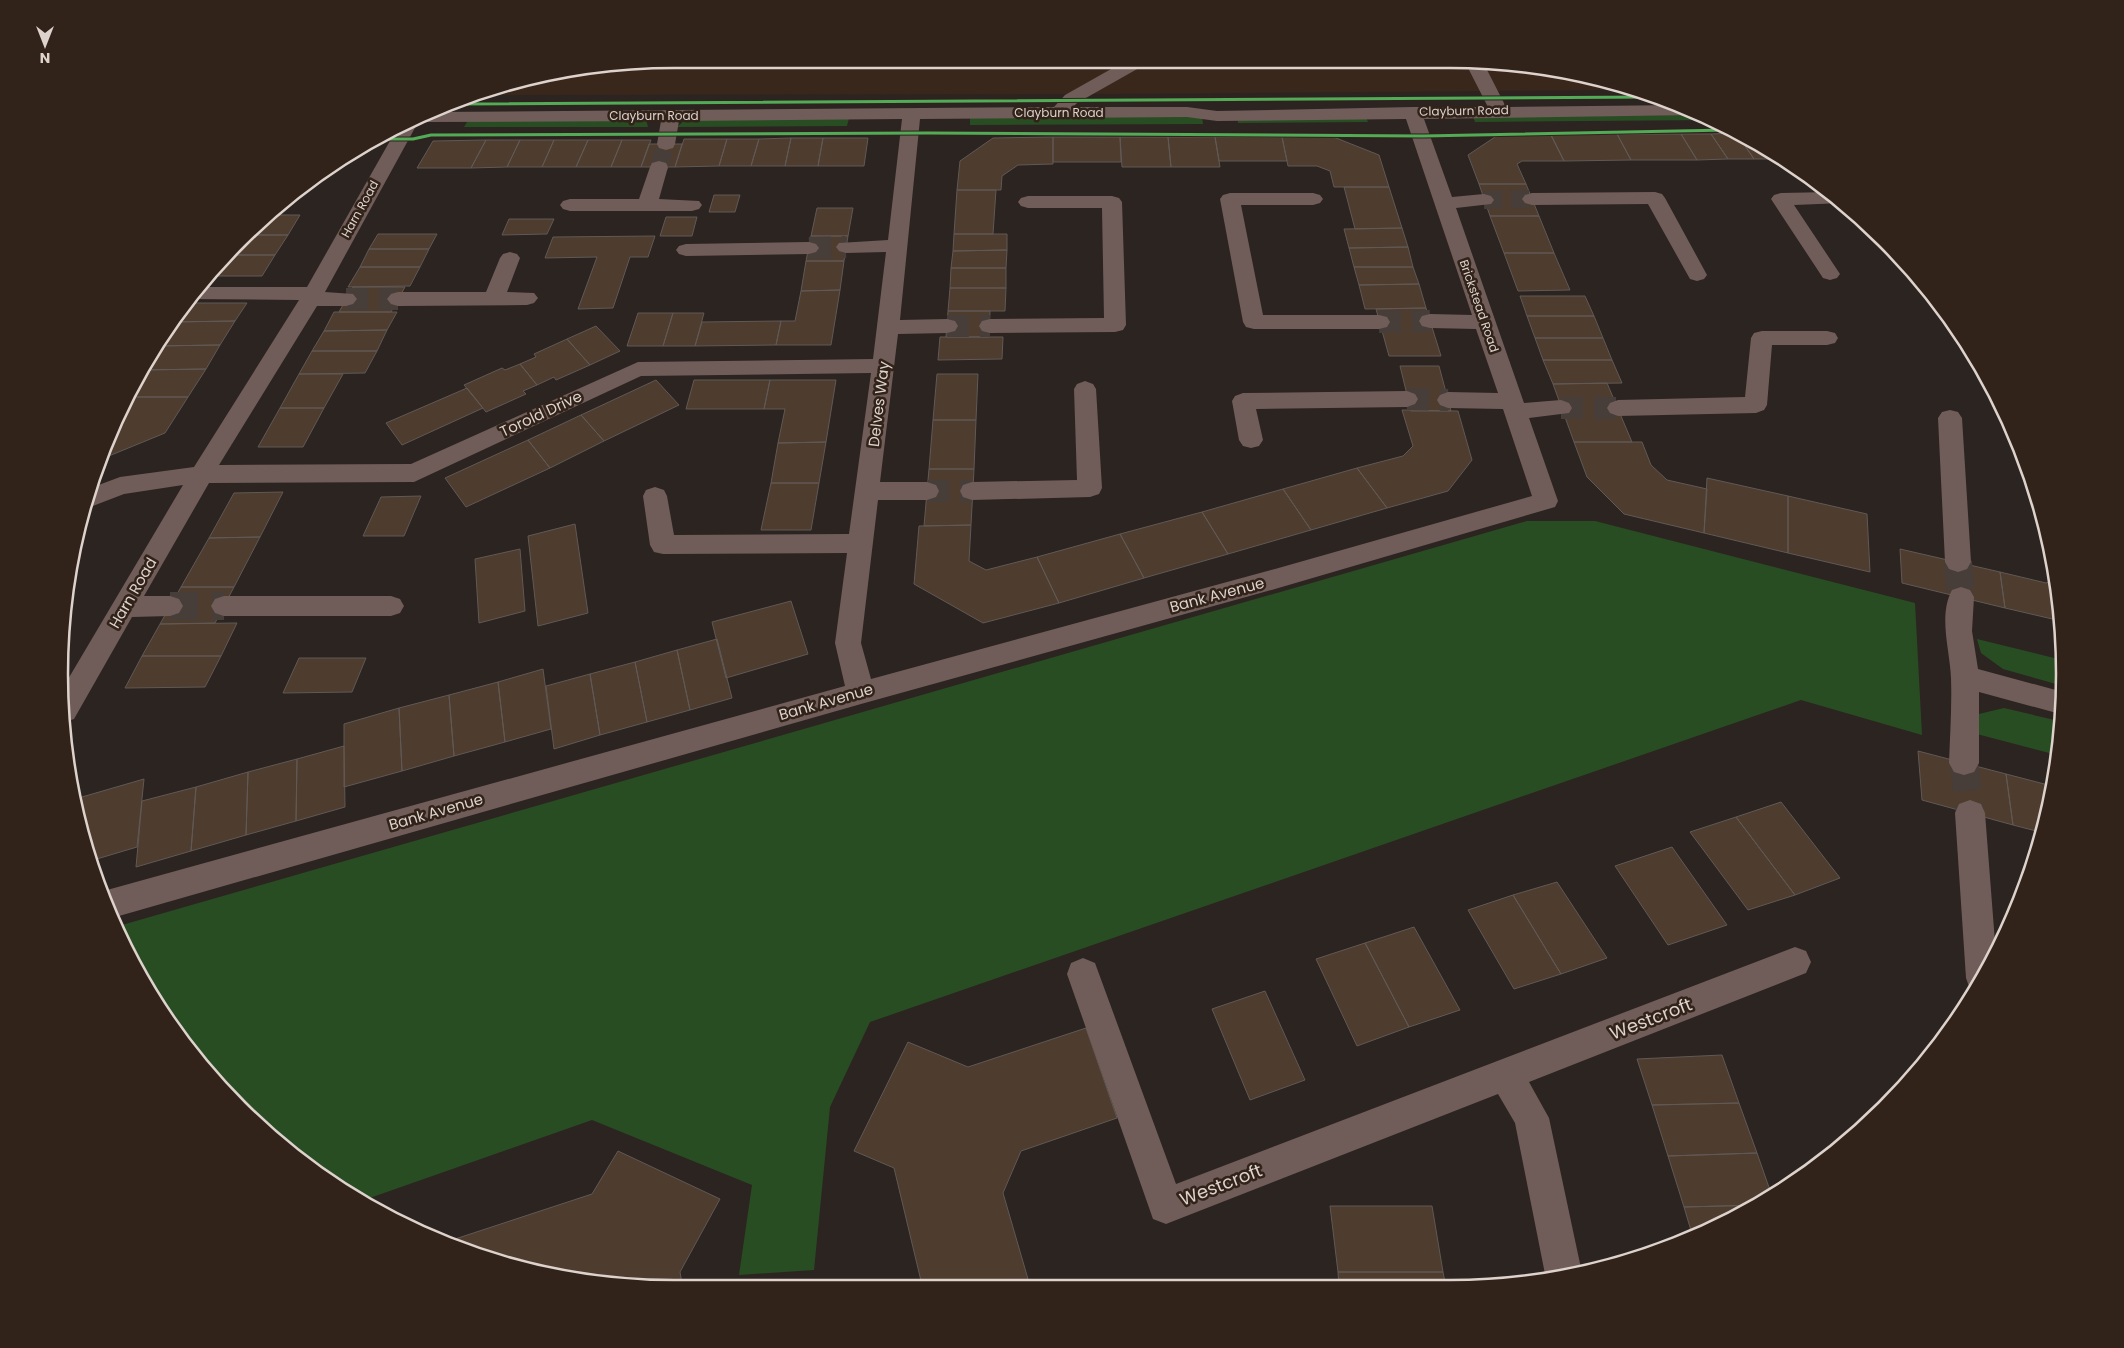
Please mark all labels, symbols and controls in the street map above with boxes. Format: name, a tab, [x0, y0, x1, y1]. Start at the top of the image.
north arrow	[20, 20, 70, 70]
text: N	[40, 48, 50, 68]
street label: Clayburn Road	[1419, 101, 1509, 120]
street label: Clayburn Road	[1014, 104, 1104, 121]
street label: Clayburn Road	[609, 107, 699, 124]
street label: Harn Road	[337, 177, 382, 240]
street label: Brickstead Road	[1456, 257, 1503, 354]
street label: Delves Way	[863, 359, 894, 448]
street label: Torold Drive	[496, 385, 585, 442]
street label: Harn Road	[104, 553, 161, 632]
street label: Bank Avenue	[1167, 572, 1266, 617]
street label: Bank Avenue	[776, 678, 875, 725]
street label: Bank Avenue	[386, 788, 485, 835]
street label: Westcroft	[1606, 991, 1696, 1046]
street label: Westcroft	[1176, 1157, 1266, 1212]

